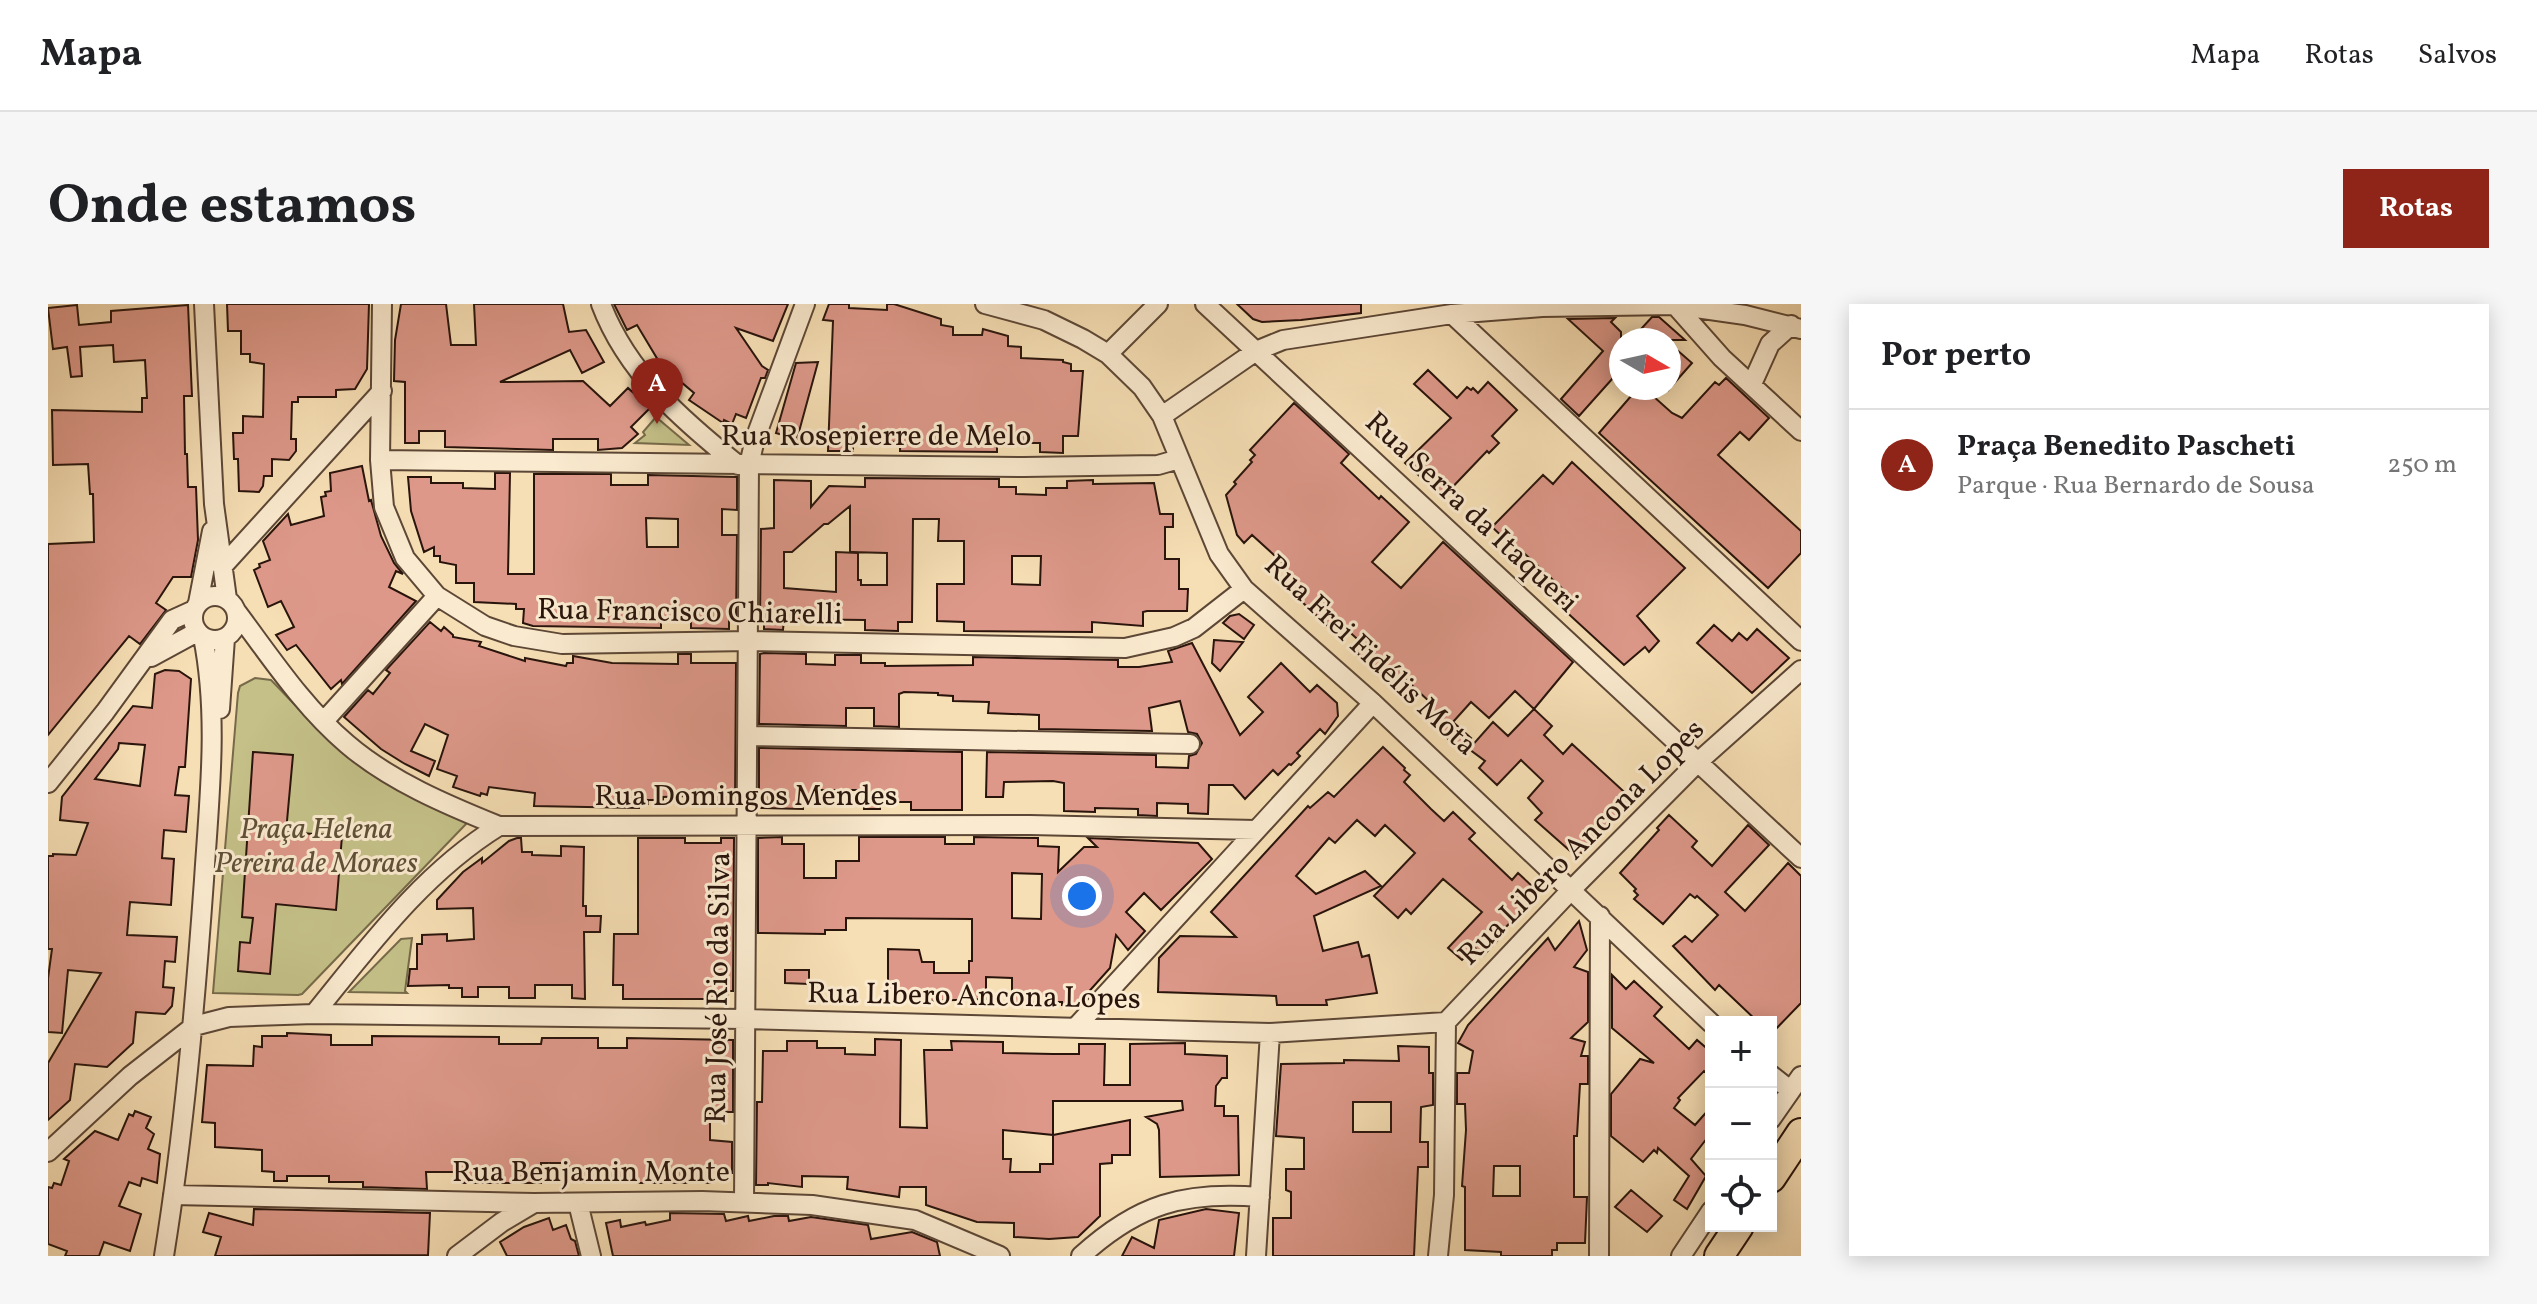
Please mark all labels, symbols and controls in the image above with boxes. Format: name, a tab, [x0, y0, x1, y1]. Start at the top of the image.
text: Mapa	[40, 29, 142, 82]
text: Mapa	[2191, 36, 2261, 75]
text: Rotas	[2305, 36, 2374, 75]
text: Salvos	[2418, 36, 2497, 75]
text: Onde estamos	[48, 169, 417, 247]
button: Rotas	[2343, 169, 2489, 248]
north arrow	[1609, 328, 1681, 400]
text: Por perto	[1881, 333, 2031, 380]
pin: A	[631, 358, 683, 424]
street label: Rua Serra da Itaqueri	[1355, 403, 1587, 623]
street label: Rua Rosepierre de Melo	[721, 416, 1031, 458]
text: Praça Benedito Pascheti	[1957, 426, 2296, 468]
text: A	[1898, 447, 1916, 483]
text: 250 m	[2387, 447, 2457, 483]
text: Parque · Rua Bernardo de Sousa	[1957, 468, 2315, 504]
street label: Rua Frei Fidélis Mota	[1254, 546, 1486, 766]
street label: Rua Francisco Chiarelli	[537, 589, 843, 637]
street label: Rua Libero Ancona Lopes	[1449, 710, 1715, 976]
street label: Rua Domingos Mendes	[594, 776, 898, 818]
park label: Praça Helena Pereira de Moraes	[214, 809, 418, 885]
street label: Rua José Rio da Silva	[696, 852, 742, 1124]
your location	[1062, 876, 1102, 916]
street label: Rua Libero Ancona Lopes	[807, 973, 1141, 1021]
map controls	[1705, 1016, 1777, 1232]
button: +	[1705, 1016, 1777, 1088]
button: −	[1705, 1088, 1777, 1160]
street label: Rua Benjamin Monte	[452, 1152, 730, 1194]
button: locate	[1705, 1160, 1777, 1232]

